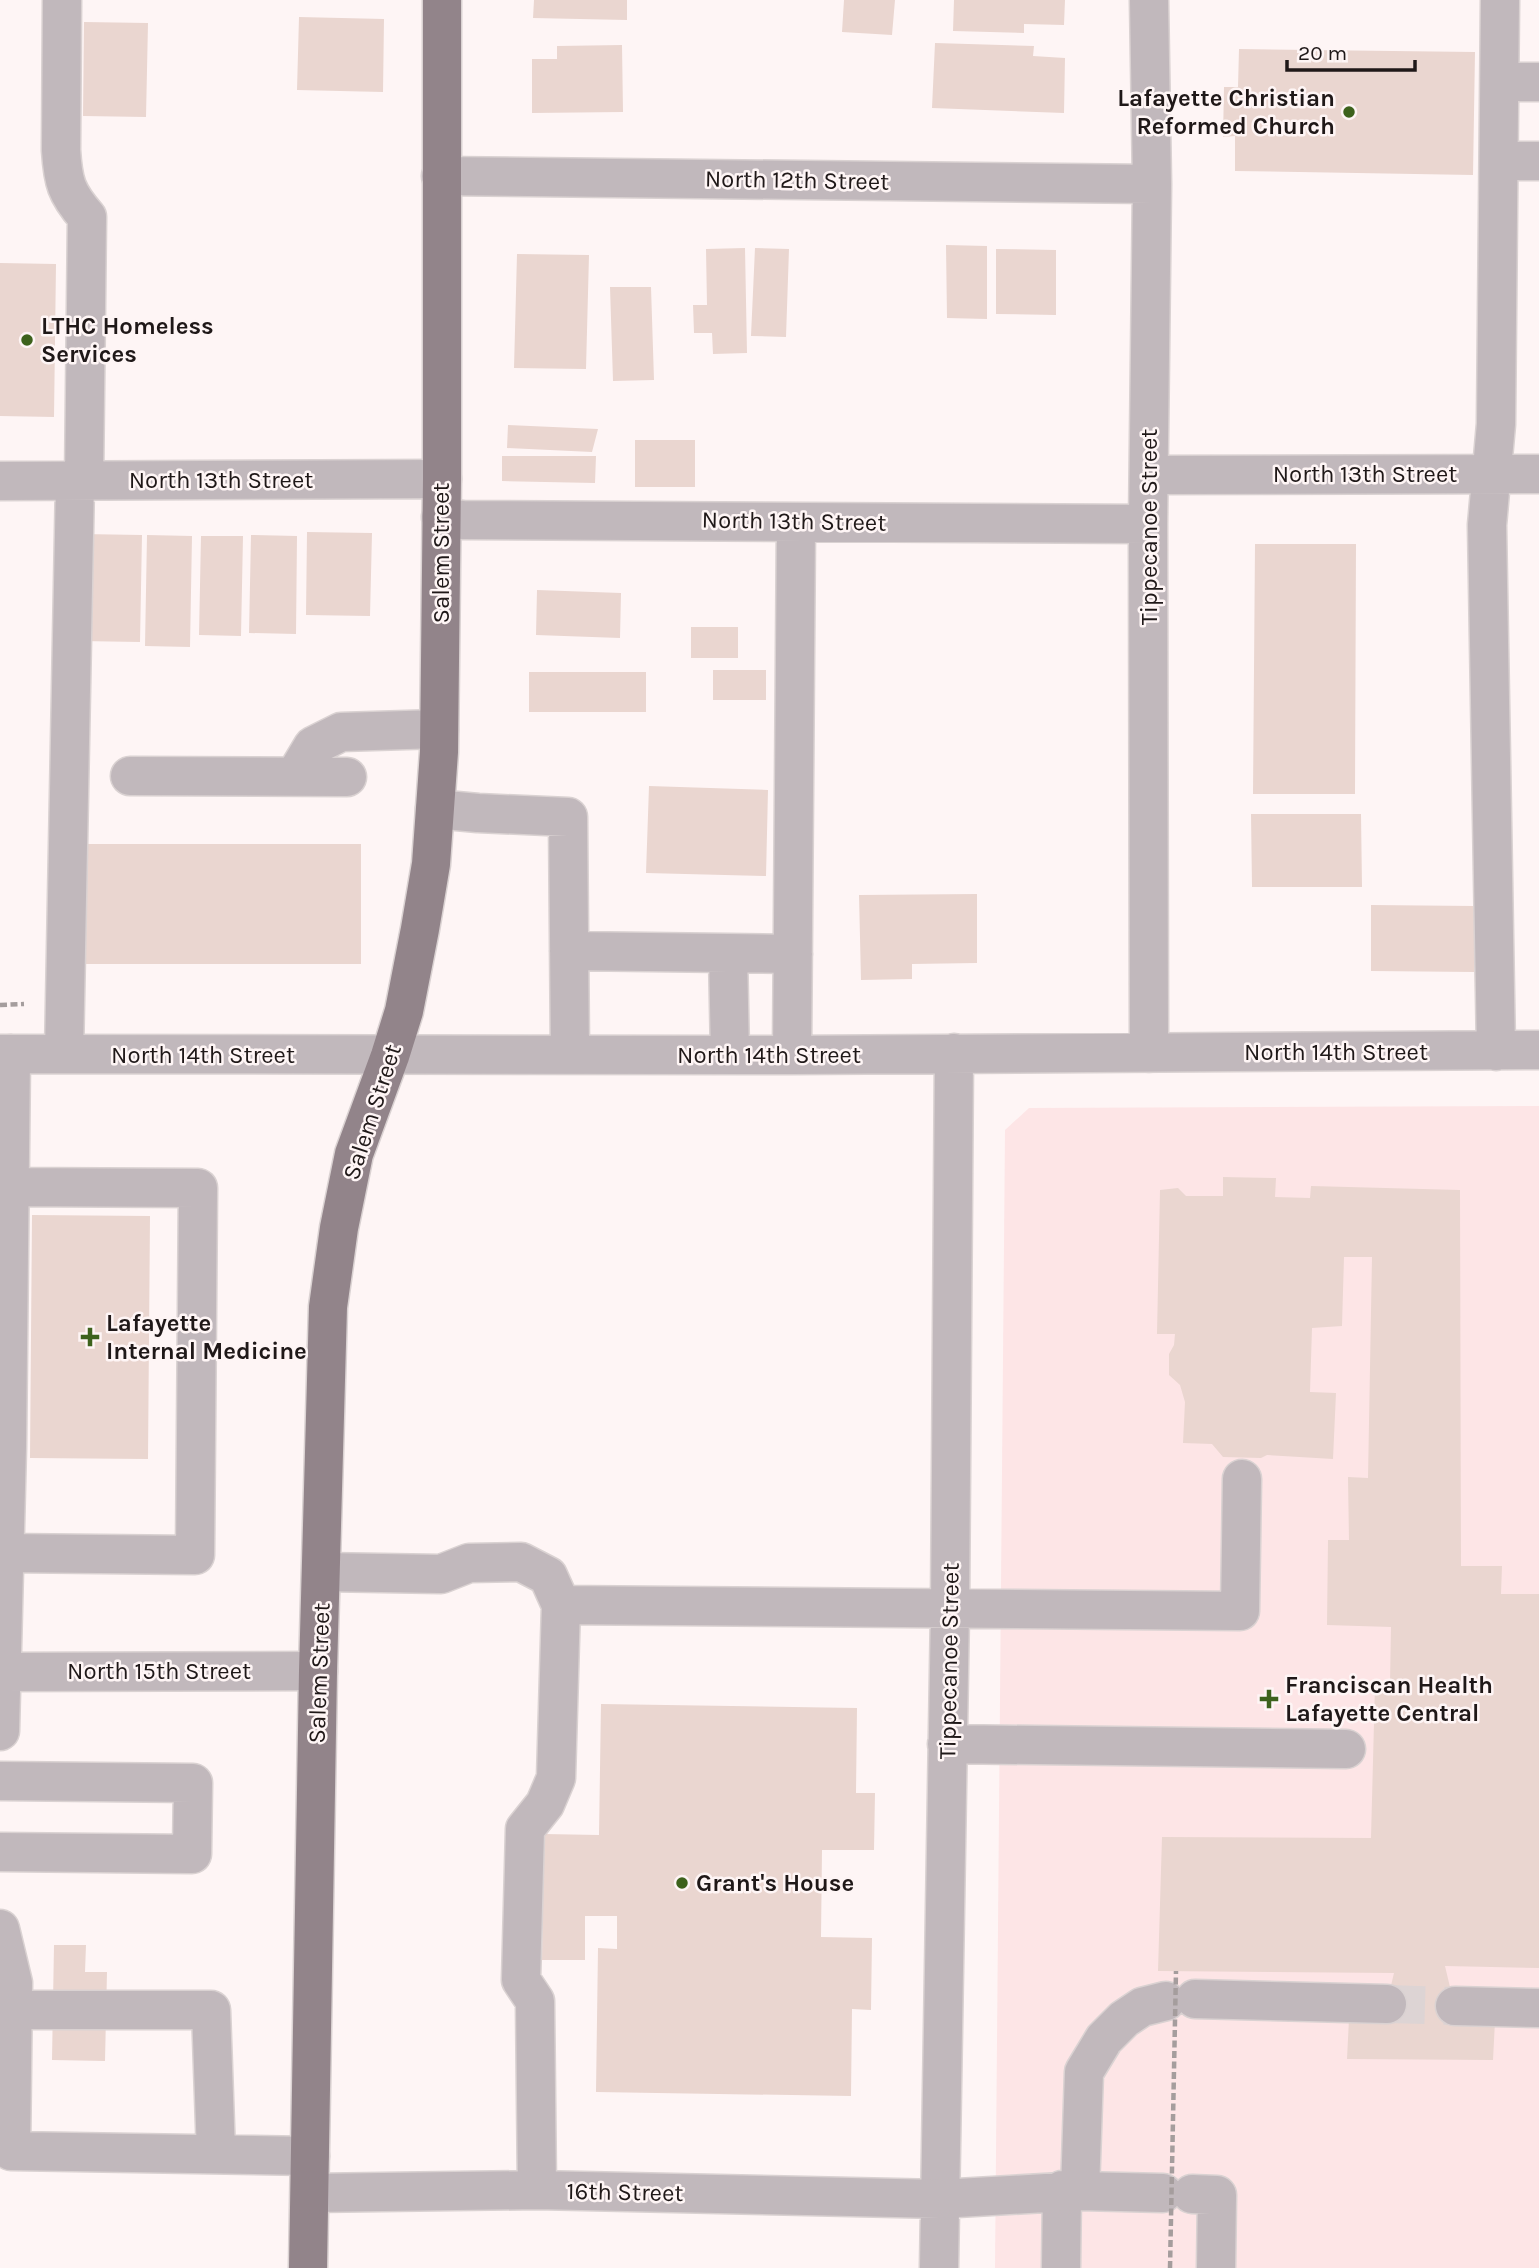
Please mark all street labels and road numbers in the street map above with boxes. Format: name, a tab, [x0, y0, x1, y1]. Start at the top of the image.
street label: North 12th Street	[705, 164, 889, 196]
street label: Tippecanoe Street	[1135, 429, 1163, 625]
street label: North 13th Street	[1273, 460, 1457, 488]
street label: North 13th Street	[129, 466, 313, 494]
street label: Salem Street	[427, 483, 455, 623]
street label: North 13th Street	[701, 505, 887, 537]
street label: North 14th Street	[1244, 1038, 1428, 1066]
street label: North 14th Street	[111, 1041, 295, 1069]
street label: Salem Street	[337, 1041, 407, 1183]
street label: North 14th Street	[677, 1041, 861, 1069]
street label: Tippecanoe Street	[933, 1562, 965, 1760]
street label: Salem Street	[303, 1602, 335, 1744]
street label: North 15th Street	[67, 1657, 251, 1685]
street label: 16th Street	[566, 2177, 684, 2207]

